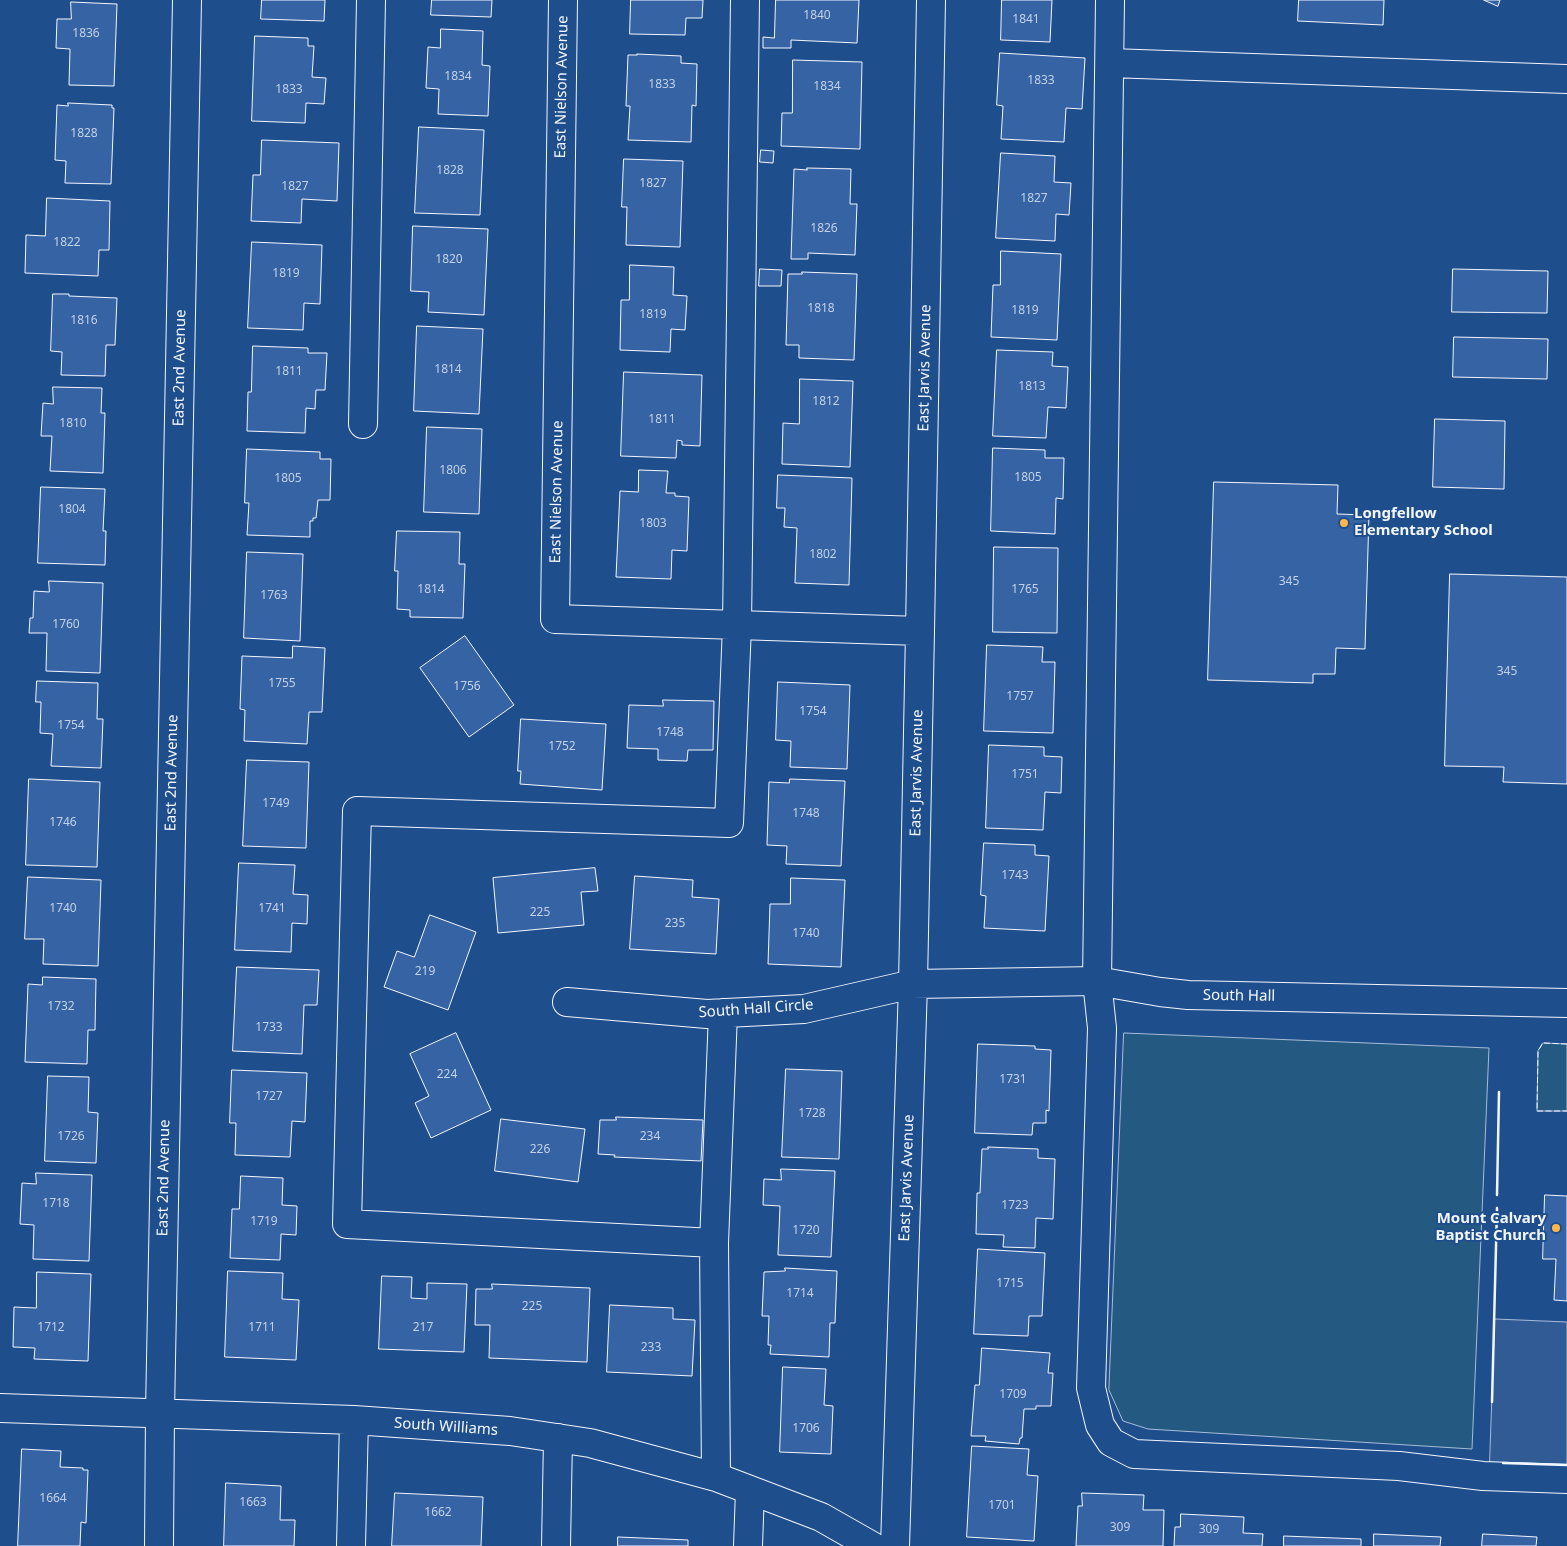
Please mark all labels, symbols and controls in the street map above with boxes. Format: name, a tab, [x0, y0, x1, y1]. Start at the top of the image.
house number: 1840	[803, 9, 831, 23]
house number: 1841	[1012, 13, 1040, 27]
street label: East Nielson Avenue	[552, 15, 572, 159]
house number: 1836	[72, 27, 100, 41]
house number: 1834	[444, 70, 472, 84]
house number: 1833	[1027, 74, 1055, 88]
house number: 1833	[648, 78, 676, 92]
house number: 1834	[813, 80, 841, 94]
house number: 1833	[275, 83, 303, 97]
house number: 1828	[70, 127, 98, 141]
house number: 1828	[436, 164, 464, 178]
house number: 1827	[639, 177, 667, 191]
house number: 1827	[281, 180, 309, 194]
house number: 1827	[1020, 192, 1048, 206]
house number: 1826	[810, 222, 838, 236]
house number: 1822	[53, 236, 81, 250]
house number: 1820	[435, 253, 463, 267]
house number: 1819	[272, 267, 300, 281]
house number: 1818	[807, 302, 835, 316]
street label: East Jarvis Avenue	[915, 304, 935, 432]
house number: 1819	[1011, 304, 1039, 318]
house number: 1819	[639, 308, 667, 322]
street label: East 2nd Avenue	[170, 309, 190, 427]
house number: 1816	[70, 314, 98, 328]
house number: 1814	[434, 363, 462, 377]
house number: 1811	[275, 365, 303, 379]
house number: 1813	[1018, 380, 1046, 394]
house number: 1812	[812, 395, 840, 409]
house number: 1811	[648, 413, 676, 427]
house number: 1810	[59, 417, 87, 431]
street label: East Nielson Avenue	[547, 420, 567, 564]
house number: 1806	[439, 464, 467, 478]
house number: 1805	[1014, 471, 1042, 485]
house number: 1805	[274, 472, 302, 486]
house number: 1804	[58, 503, 86, 517]
place label: Longfellow Elementary School	[1354, 505, 1493, 540]
house number: 1803	[639, 517, 667, 531]
marker: Longfellow Elementary School	[1338, 517, 1350, 529]
house number: 1802	[809, 548, 837, 562]
house number: 345	[1279, 575, 1299, 589]
house number: 1814	[417, 583, 445, 597]
house number: 1765	[1011, 583, 1039, 597]
house number: 1763	[260, 589, 288, 603]
house number: 1760	[52, 618, 80, 632]
house number: 345	[1497, 665, 1517, 679]
house number: 1755	[268, 677, 296, 691]
house number: 1756	[453, 680, 481, 694]
house number: 1757	[1006, 690, 1034, 704]
house number: 1754	[799, 705, 827, 719]
street label: East Jarvis Avenue	[907, 709, 927, 837]
street label: East 2nd Avenue	[162, 714, 182, 832]
house number: 1754	[57, 719, 85, 733]
house number: 1748	[656, 726, 684, 740]
house number: 1752	[548, 740, 576, 754]
house number: 1751	[1011, 768, 1039, 782]
house number: 1749	[262, 797, 290, 811]
house number: 1748	[792, 807, 820, 821]
house number: 1746	[49, 816, 77, 830]
house number: 1743	[1001, 869, 1029, 883]
house number: 1740	[49, 902, 77, 916]
house number: 1741	[258, 902, 286, 916]
house number: 225	[530, 906, 550, 920]
house number: 235	[665, 917, 685, 931]
house number: 1740	[792, 927, 820, 941]
house number: 219	[415, 965, 435, 979]
street label: South Hall	[1203, 986, 1275, 1006]
street label: South Hall Circle	[698, 996, 814, 1022]
house number: 1732	[47, 1000, 75, 1014]
house number: 1733	[255, 1021, 283, 1035]
house number: 224	[437, 1068, 457, 1082]
house number: 1731	[999, 1073, 1027, 1087]
house number: 1727	[255, 1090, 283, 1104]
house number: 1728	[798, 1107, 826, 1121]
street label: East Jarvis Avenue	[896, 1114, 918, 1242]
street label: East 2nd Avenue	[154, 1119, 174, 1237]
house number: 1726	[57, 1130, 85, 1144]
house number: 234	[640, 1130, 660, 1144]
house number: 226	[530, 1143, 550, 1157]
house number: 1718	[42, 1197, 70, 1211]
house number: 1723	[1001, 1199, 1029, 1213]
place label: Mount Calvary Baptist Church	[1436, 1210, 1546, 1245]
house number: 1719	[250, 1215, 278, 1229]
marker: Mount Calvary Baptist Church	[1550, 1222, 1562, 1234]
house number: 1720	[792, 1224, 820, 1238]
house number: 1715	[996, 1277, 1024, 1291]
house number: 1714	[786, 1287, 814, 1301]
house number: 225	[522, 1300, 542, 1314]
house number: 1712	[37, 1321, 65, 1335]
house number: 1711	[248, 1321, 276, 1335]
house number: 217	[413, 1321, 433, 1335]
house number: 233	[641, 1341, 661, 1355]
house number: 1709	[999, 1388, 1027, 1402]
street label: South Williams	[393, 1414, 499, 1440]
house number: 1706	[792, 1422, 820, 1436]
house number: 1664	[39, 1492, 67, 1506]
house number: 1663	[239, 1496, 267, 1510]
house number: 1701	[988, 1499, 1016, 1513]
house number: 1662	[424, 1506, 452, 1520]
house number: 309	[1110, 1521, 1130, 1535]
house number: 309	[1199, 1523, 1219, 1537]

